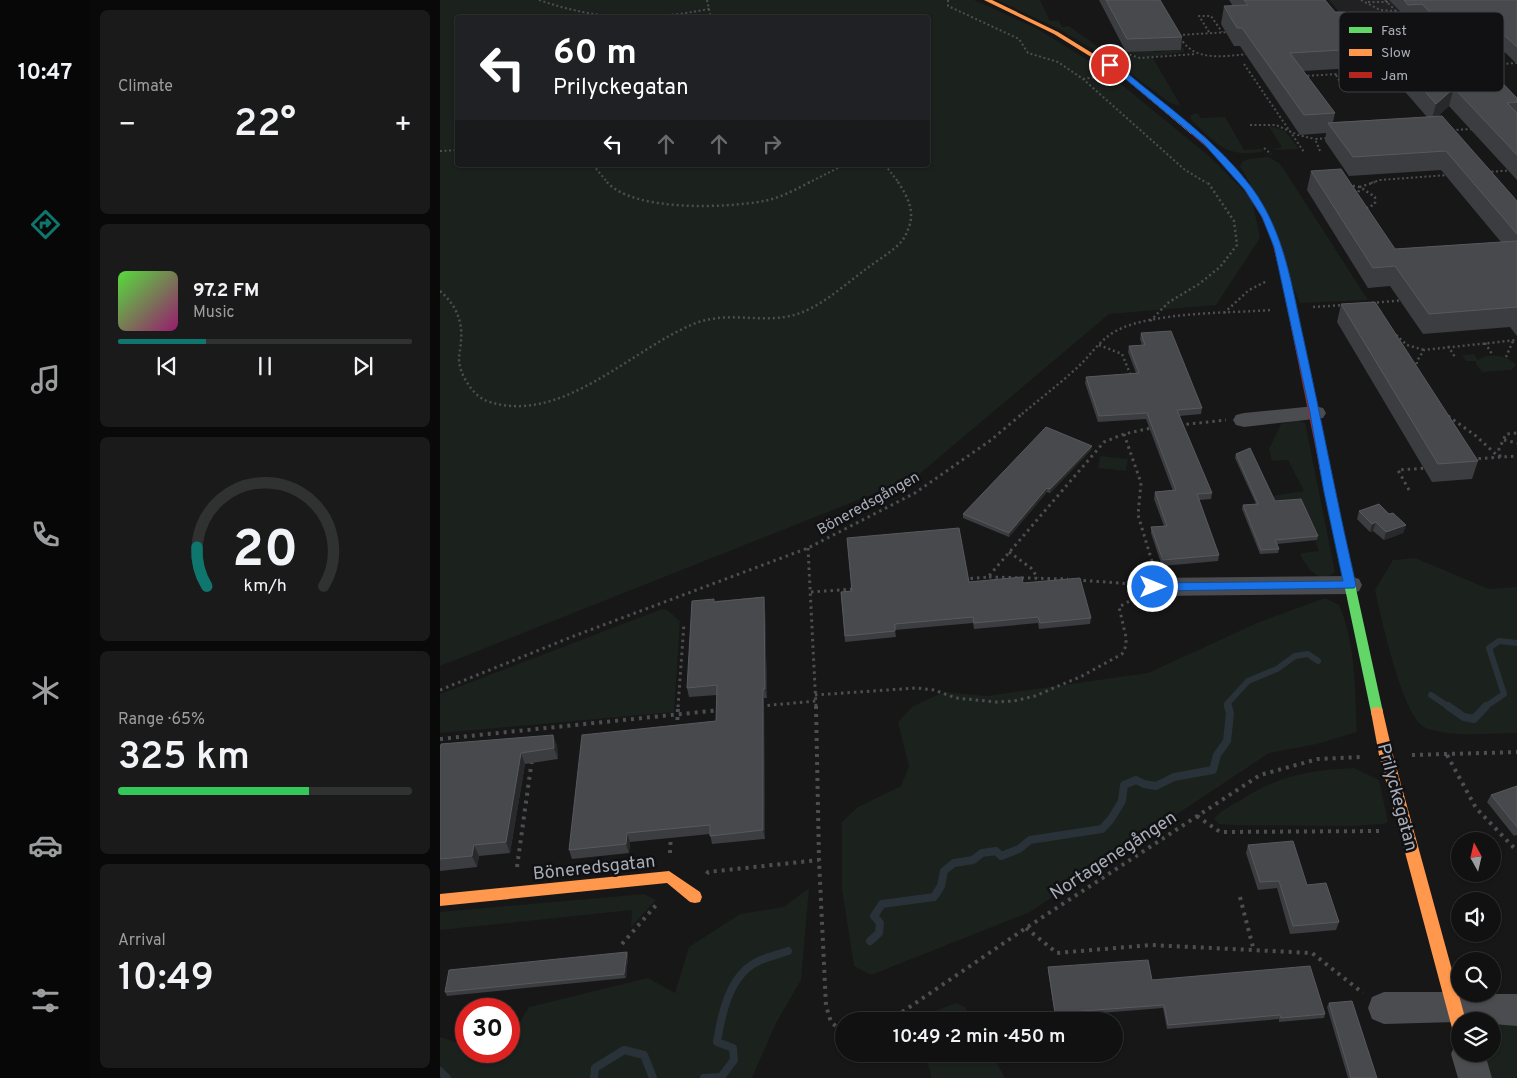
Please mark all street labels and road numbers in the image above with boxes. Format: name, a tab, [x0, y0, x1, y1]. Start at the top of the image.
street label: Böneredsgången	[814, 468, 923, 540]
street label: Prilyckegatan	[1371, 741, 1422, 854]
street label: Nortagenegången	[1046, 807, 1182, 906]
street label: Böneredsgatan	[532, 851, 657, 886]

